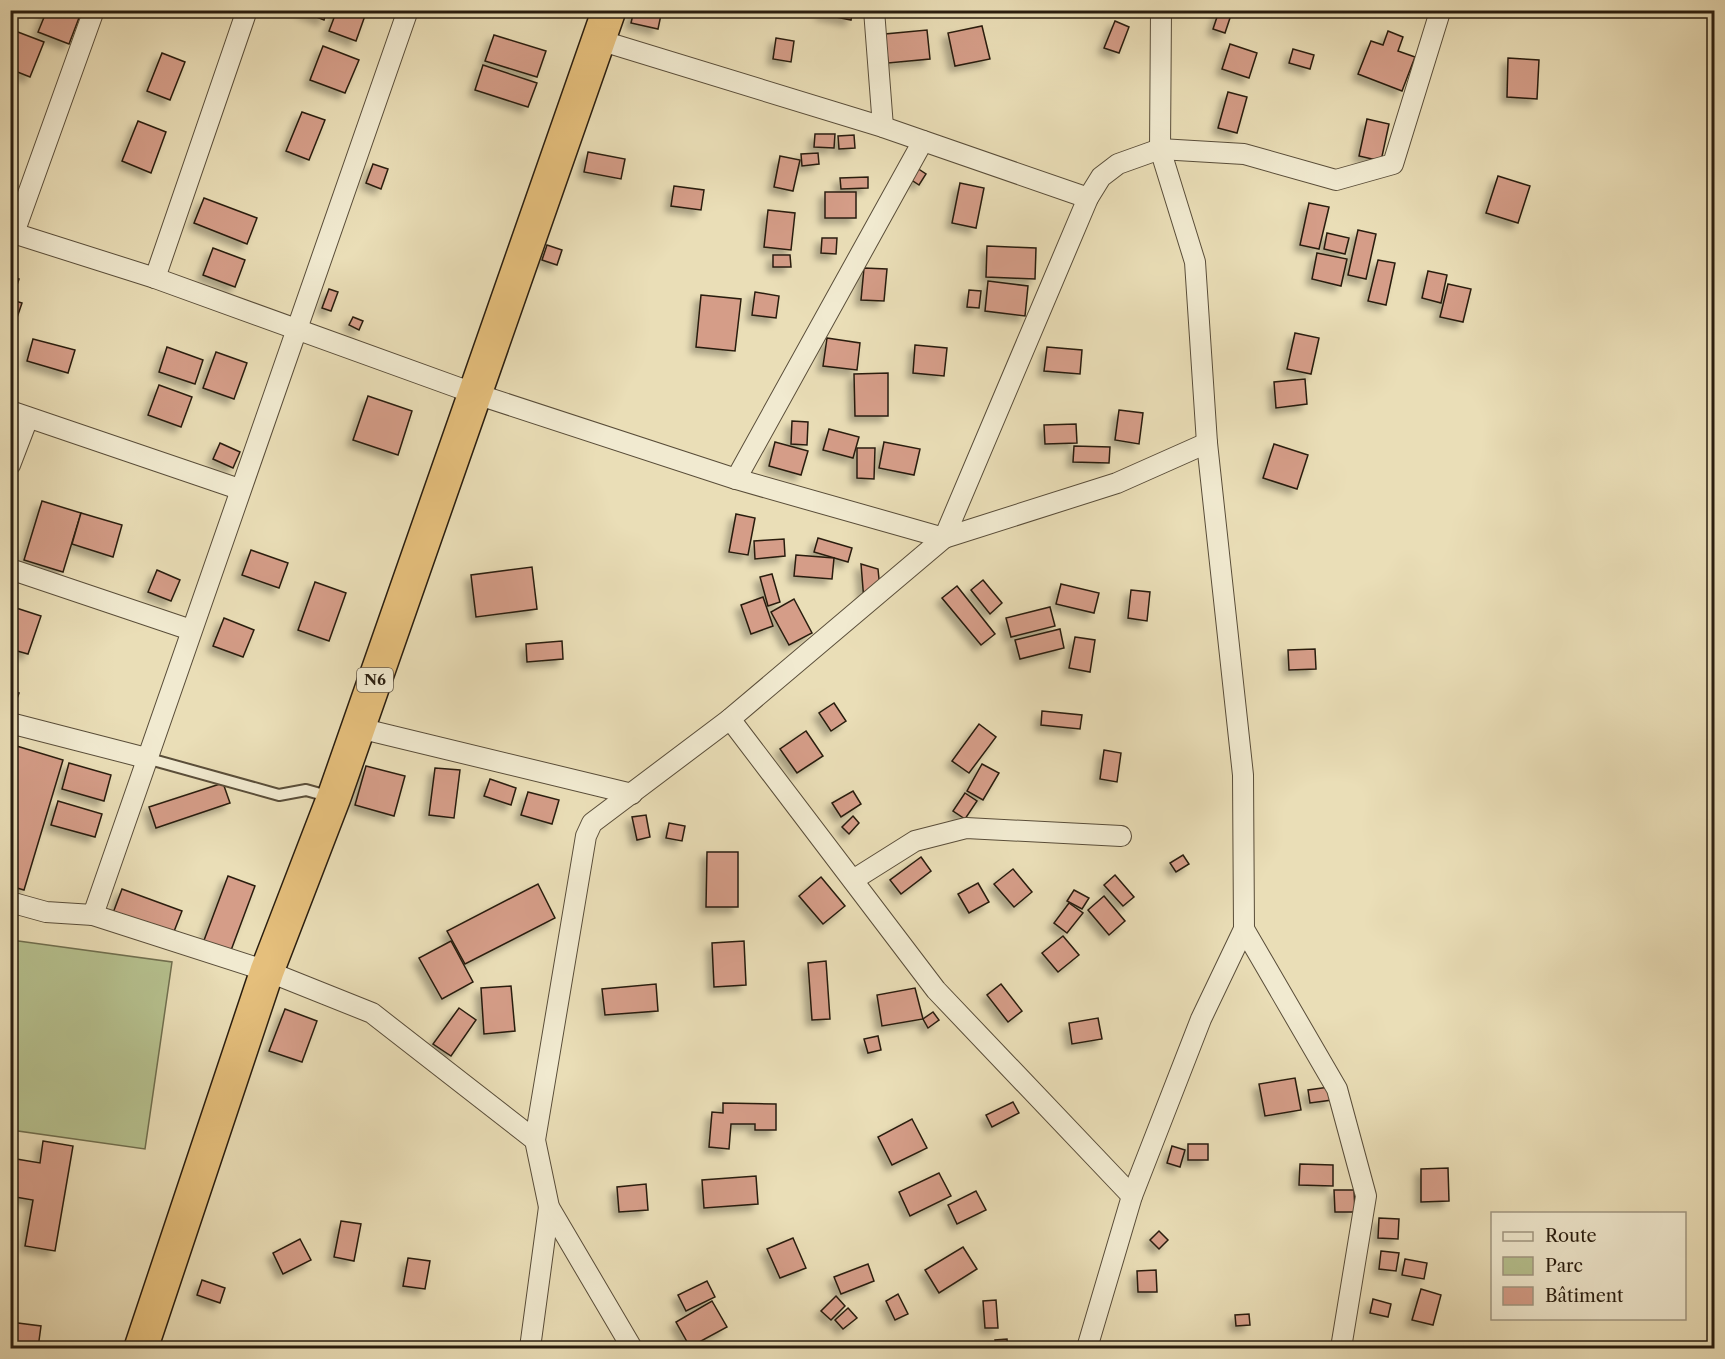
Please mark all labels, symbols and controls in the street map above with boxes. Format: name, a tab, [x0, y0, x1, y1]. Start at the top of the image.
road number: N6	[357, 668, 393, 692]
legend	[1491, 1212, 1686, 1320]
text: Route	[1545, 1225, 1597, 1247]
text: Parc	[1545, 1255, 1583, 1277]
text: Bâtiment	[1545, 1285, 1624, 1307]

